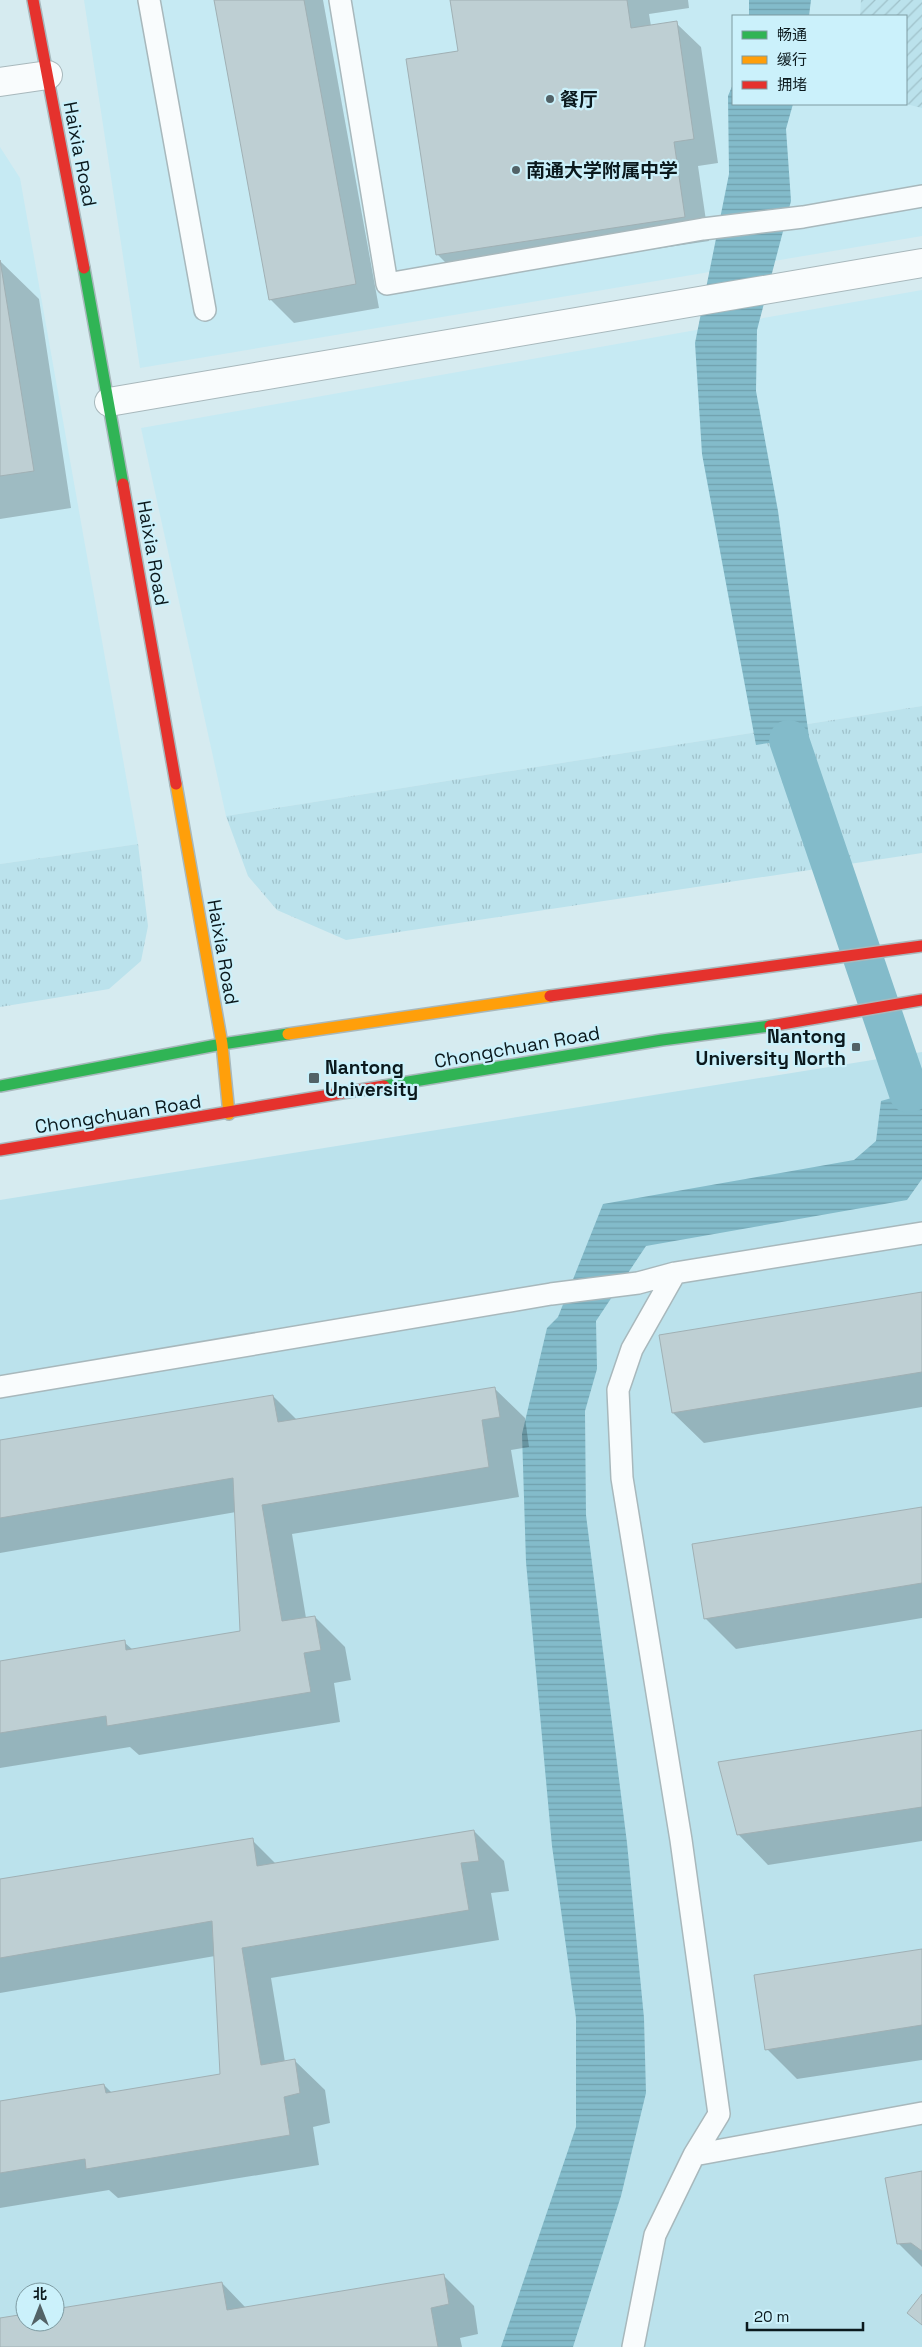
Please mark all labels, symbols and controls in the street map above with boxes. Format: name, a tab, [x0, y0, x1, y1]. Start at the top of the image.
legend	[732, 15, 907, 105]
text: 畅通	[777, 25, 807, 44]
text: 缓行	[777, 50, 807, 69]
text: 拥堵	[777, 75, 807, 94]
place label: 餐厅	[560, 87, 598, 112]
marker: 餐厅	[544, 93, 556, 105]
street label: Haixia Road	[58, 99, 102, 209]
place label: 南通大学附属中学	[526, 158, 678, 183]
marker: 南通大学附属中学	[510, 164, 522, 176]
street label: Haixia Road	[131, 498, 175, 608]
street label: Haixia Road	[201, 897, 245, 1007]
street label: Chongchuan Road	[432, 1020, 602, 1074]
place label: Nantong University North	[696, 1024, 846, 1071]
marker: Nantong University North	[850, 1041, 862, 1053]
place label: Nantong University	[325, 1055, 418, 1102]
marker: Nantong University	[307, 1071, 321, 1085]
street label: Chongchuan Road	[33, 1089, 203, 1139]
north arrow	[15, 2282, 65, 2332]
text: 北	[33, 2285, 47, 2303]
scale bar	[747, 2300, 863, 2332]
text: 20 m	[754, 2307, 789, 2326]

